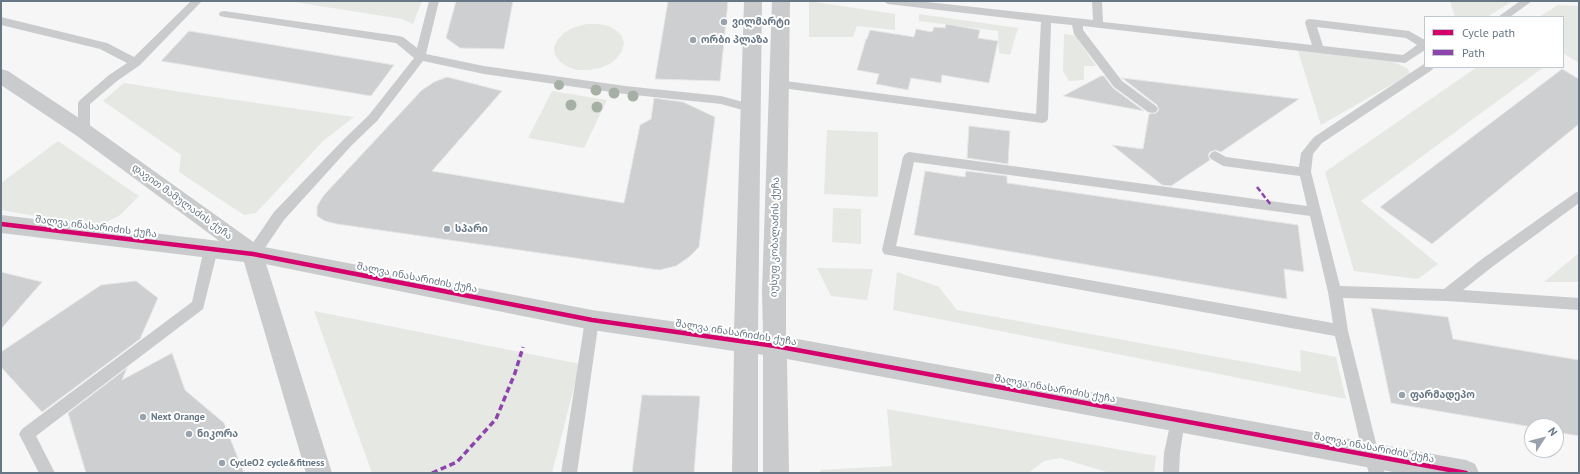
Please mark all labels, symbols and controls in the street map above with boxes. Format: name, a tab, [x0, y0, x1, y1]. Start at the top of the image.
place label: ვილმარტი	[732, 16, 790, 28]
legend	[1424, 16, 1564, 68]
marker: ვილმარტი	[719, 17, 729, 27]
text: Cycle path	[1462, 25, 1515, 40]
place label: ორბი პლაზა	[701, 34, 768, 46]
marker: ორბი პლაზა	[688, 35, 698, 45]
text: Path	[1462, 45, 1485, 60]
street label: დავით მამულაძის ქუჩა	[130, 162, 234, 242]
street label: იუსუფ კობალაძის ქუჩა	[768, 177, 782, 297]
street label: შალვა ინასარიძის ქუჩა	[34, 214, 158, 240]
place label: სპარი	[455, 223, 488, 235]
marker: სპარი	[442, 224, 452, 234]
street label: შალვა ინასარიძის ქუჩა	[356, 260, 478, 296]
street label: შალვა ინასარიძის ქუჩა	[675, 317, 797, 349]
street label: შალვა ინასარიძის ქუჩა	[994, 372, 1116, 406]
place label: ფარმადეპო	[1410, 389, 1475, 401]
marker: ფარმადეპო	[1397, 390, 1407, 400]
place label: Next Orange	[151, 411, 205, 423]
marker: Next Orange	[138, 412, 148, 422]
north arrow	[1524, 418, 1564, 458]
text: N	[1545, 424, 1561, 439]
place label: ნიკორა	[197, 428, 238, 440]
marker: ნიკორა	[184, 429, 194, 439]
street label: შალვა ინასარიძის ქუჩა	[1313, 430, 1435, 466]
place label: CycleO2 cycle&fitness	[230, 457, 324, 469]
marker: CycleO2 cycle&fitness	[217, 458, 227, 468]

